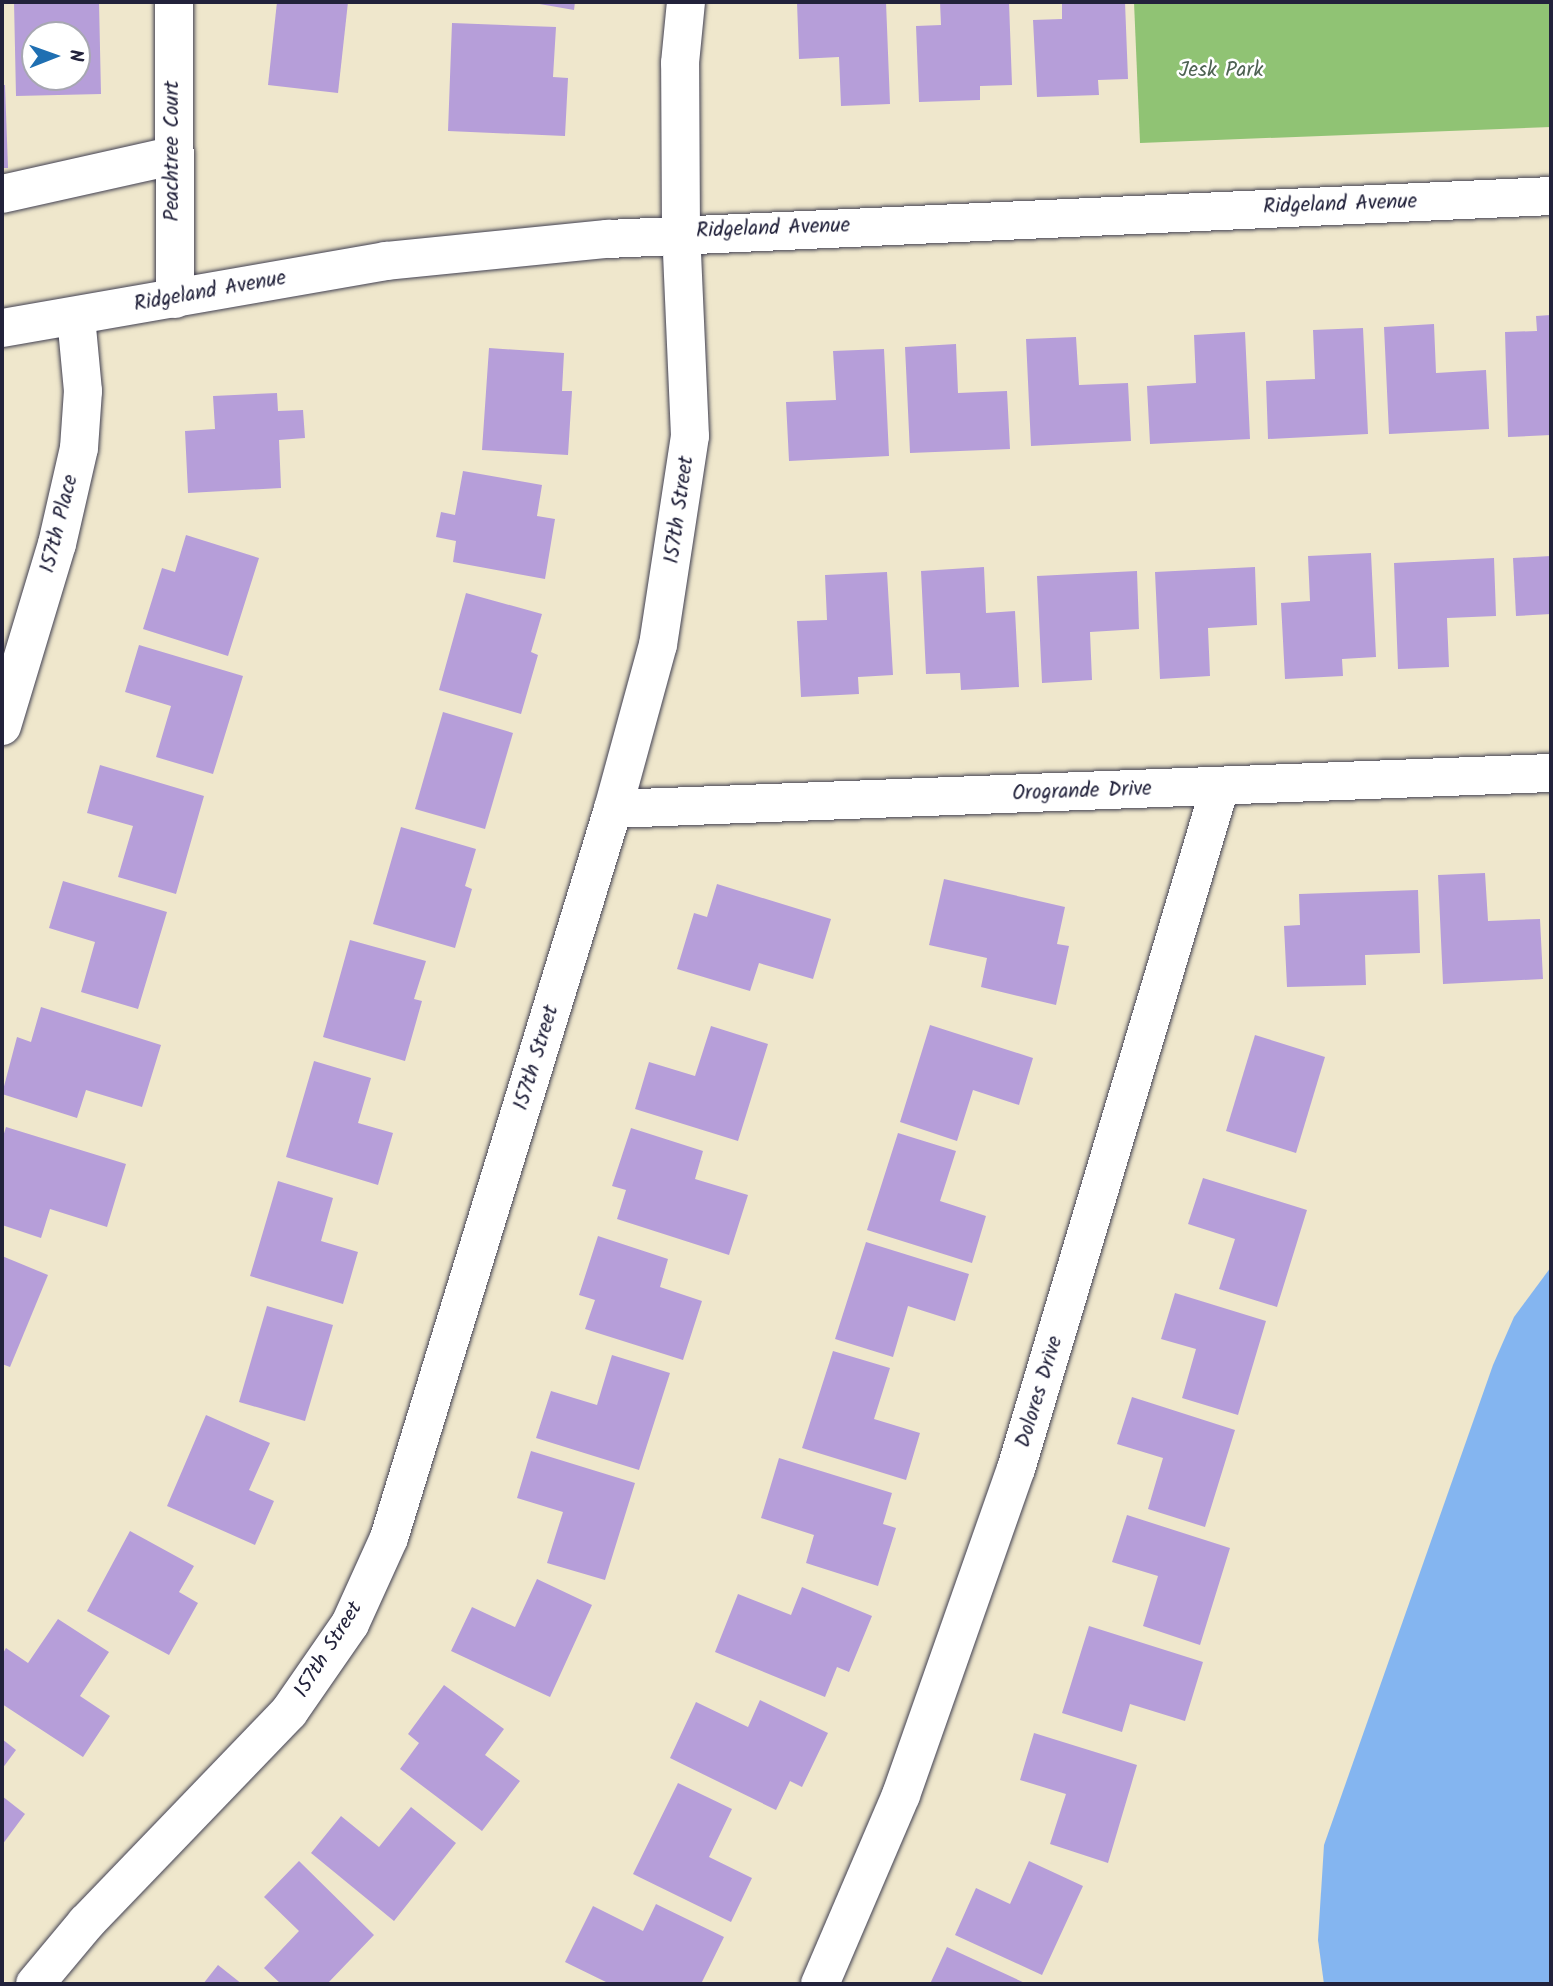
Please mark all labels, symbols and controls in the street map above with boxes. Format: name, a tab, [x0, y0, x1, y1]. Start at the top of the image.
north arrow	[21, 21, 91, 91]
text: N	[60, 49, 90, 62]
park label: Jesk Park	[1179, 58, 1263, 84]
street label: Peachtree Court	[160, 81, 186, 221]
street label: Ridgeland Avenue	[1263, 190, 1417, 220]
street label: Ridgeland Avenue	[696, 214, 850, 244]
street label: Ridgeland Avenue	[132, 266, 288, 318]
street label: 157th Street	[660, 454, 700, 566]
street label: 157th Place	[36, 472, 84, 576]
street label: Orogrande Drive	[1012, 777, 1152, 807]
street label: 157th Street	[509, 1002, 565, 1114]
street label: Dolores Drive	[1011, 1333, 1069, 1451]
street label: 157th Street	[290, 1597, 368, 1703]

